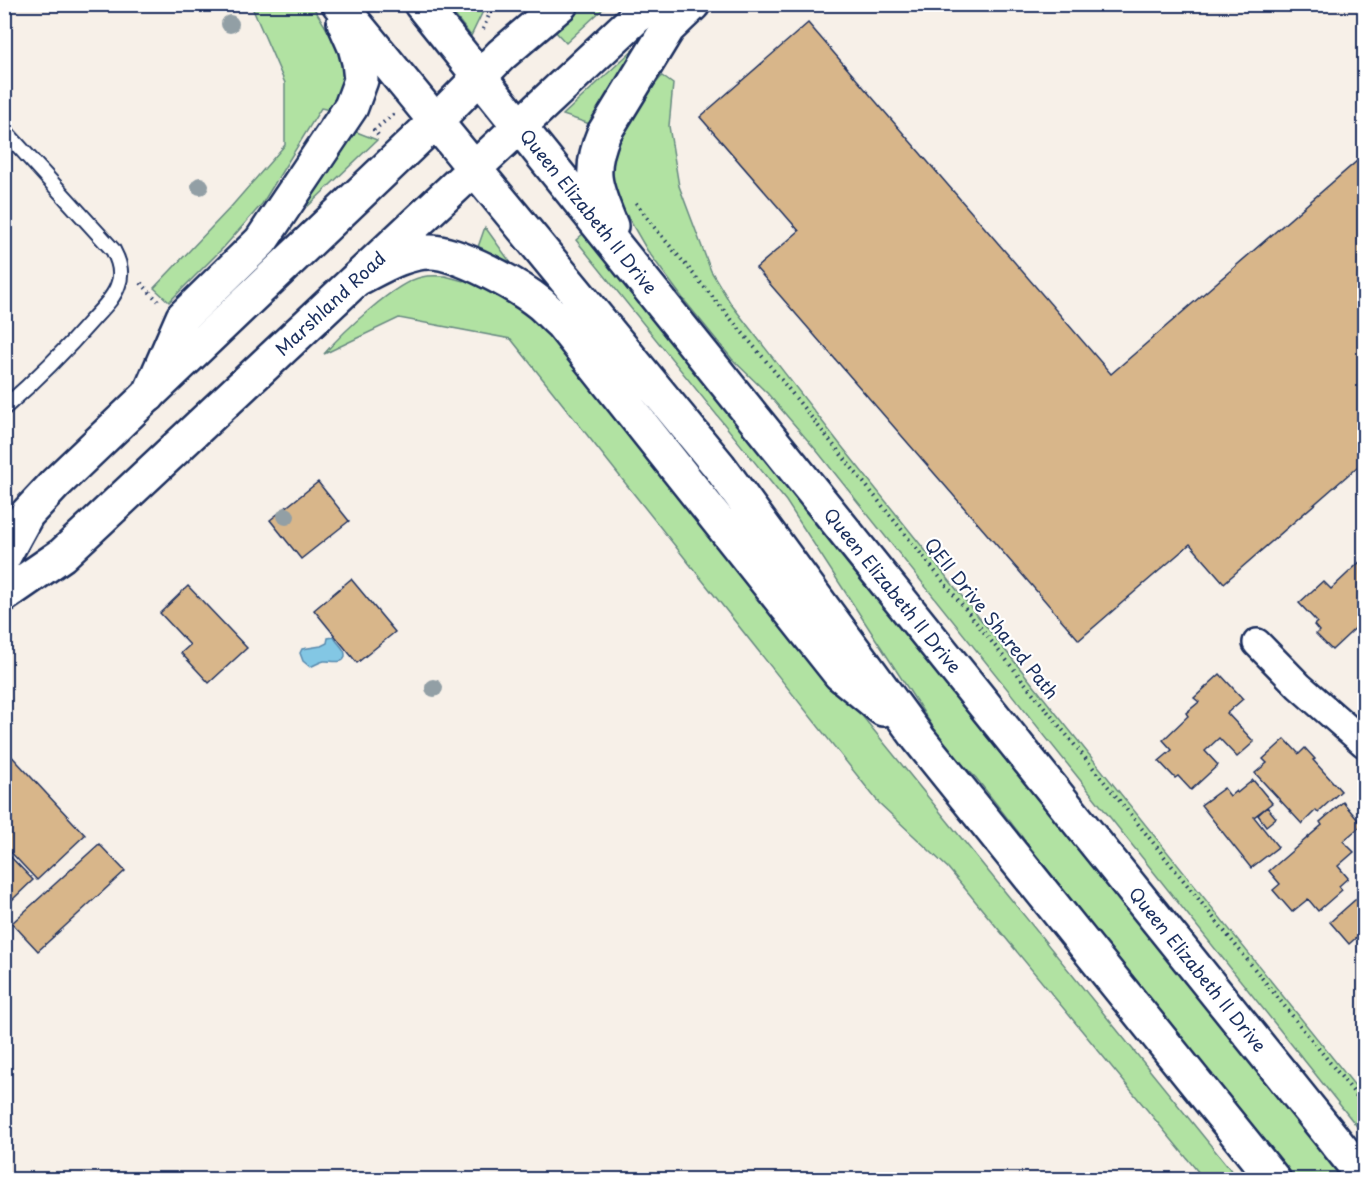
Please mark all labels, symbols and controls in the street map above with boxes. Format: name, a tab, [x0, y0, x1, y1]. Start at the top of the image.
street label: Queen Elizabeth II Drive	[514, 123, 664, 300]
street label: Marshland Road	[269, 244, 391, 361]
street label: Queen Elizabeth II Drive	[818, 502, 968, 679]
street label: QEII Drive Shared Path	[919, 532, 1066, 704]
street label: Queen Elizabeth II Drive	[1123, 881, 1273, 1058]

